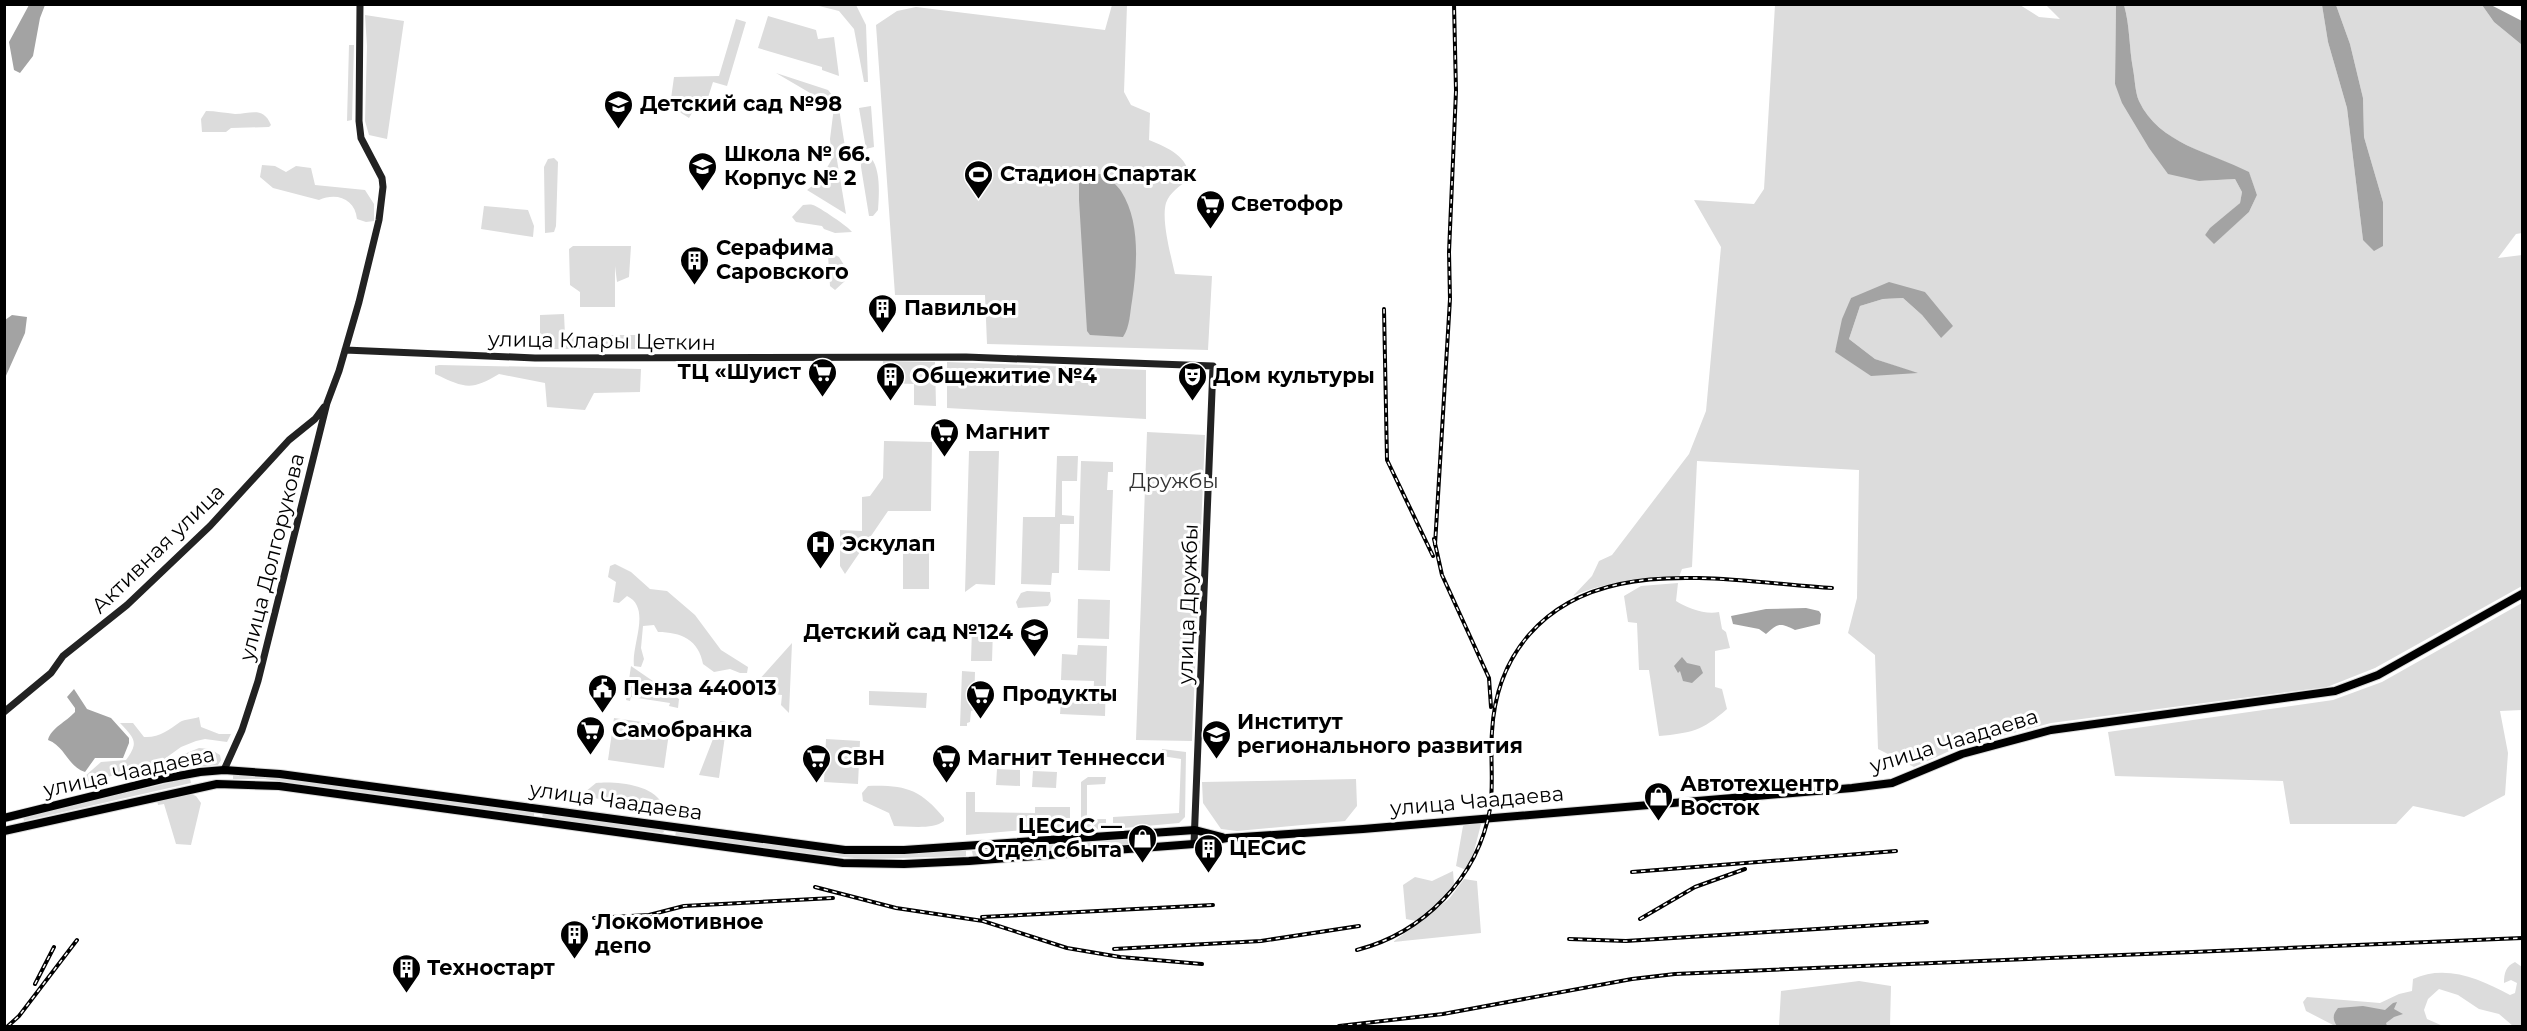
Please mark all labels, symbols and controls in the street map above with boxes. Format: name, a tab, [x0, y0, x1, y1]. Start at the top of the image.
school or university icon: Детский сад №98	[603, 88, 635, 130]
place label: Детский сад №98	[640, 91, 842, 116]
place label: Школа № 66. Корпус № 2	[724, 141, 870, 190]
school or university icon: Школа № 66. Корпус № 2	[687, 150, 719, 192]
sports icon: Стадион Спартак	[963, 158, 995, 200]
place label: Стадион Спартак	[1000, 161, 1197, 186]
supermarket icon: Светофор	[1194, 188, 1226, 230]
place label: Светофор	[1231, 191, 1343, 216]
place label: Серафима Саровского	[716, 235, 849, 284]
building icon: Серафима Саровского	[679, 244, 711, 286]
building icon: Павильон	[867, 292, 899, 334]
place label: Павильон	[904, 295, 1017, 320]
street label: улица Клары Цеткин	[487, 326, 716, 355]
supermarket icon: ТЦ «Шуист	[806, 356, 838, 398]
place label: ТЦ «Шуист	[678, 359, 802, 384]
building icon: Общежитие №4	[875, 360, 907, 402]
theatre icon: Дом культуры	[1176, 360, 1208, 402]
place label: Общежитие №4	[912, 363, 1097, 388]
place label: Дом культуры	[1213, 363, 1375, 388]
supermarket icon: Магнит	[928, 416, 960, 458]
place label: Магнит	[965, 419, 1050, 444]
street label: улица Долгорукова	[233, 451, 309, 664]
park label: Дружбы	[1129, 468, 1219, 493]
street label: Активная улица	[86, 479, 229, 618]
street label: улица Дружбы	[1172, 523, 1203, 686]
hospital icon: Эскулап	[805, 528, 837, 570]
place label: Эскулап	[842, 531, 936, 556]
school or university icon: Детский сад №124	[1018, 616, 1050, 658]
place label: Детский сад №124	[803, 619, 1014, 644]
public building icon: Пенза 440013	[586, 672, 618, 714]
place label: Пенза 440013	[623, 675, 777, 700]
supermarket icon: Продукты	[965, 678, 997, 720]
place label: Продукты	[1002, 681, 1117, 706]
street label: улица Чаадаева	[1866, 703, 2041, 778]
place label: Институт регионального развития	[1237, 709, 1523, 758]
supermarket icon: Самобранка	[575, 714, 607, 756]
place label: Самобранка	[612, 717, 752, 742]
school or university icon: Институт регионального развития	[1200, 718, 1232, 760]
street label: улица Чаадаева	[40, 741, 217, 802]
supermarket icon: СВН	[800, 742, 832, 784]
supermarket icon: Магнит Теннесси	[930, 742, 962, 784]
place label: СВН	[837, 745, 885, 770]
place label: Магнит Теннесси	[967, 745, 1165, 770]
place label: Автотехцентр Восток	[1680, 771, 1839, 820]
street label: улица Чаадаева	[527, 776, 704, 825]
street label: улица Чаадаева	[1388, 780, 1565, 821]
shop icon: Автотехцентр Восток	[1643, 780, 1675, 822]
place label: ЦЕСиС — Отдел сбыта	[978, 813, 1122, 862]
shop icon: ЦЕСиС — Отдел сбыта	[1127, 822, 1159, 864]
building icon: ЦЕСиС	[1192, 832, 1224, 874]
place label: ЦЕСиС	[1229, 835, 1306, 860]
place label: Локомотивное депо	[595, 909, 764, 958]
building icon: Локомотивное депо	[558, 918, 590, 960]
building icon: Техностарт	[390, 952, 422, 994]
place label: Техностарт	[427, 955, 556, 980]

